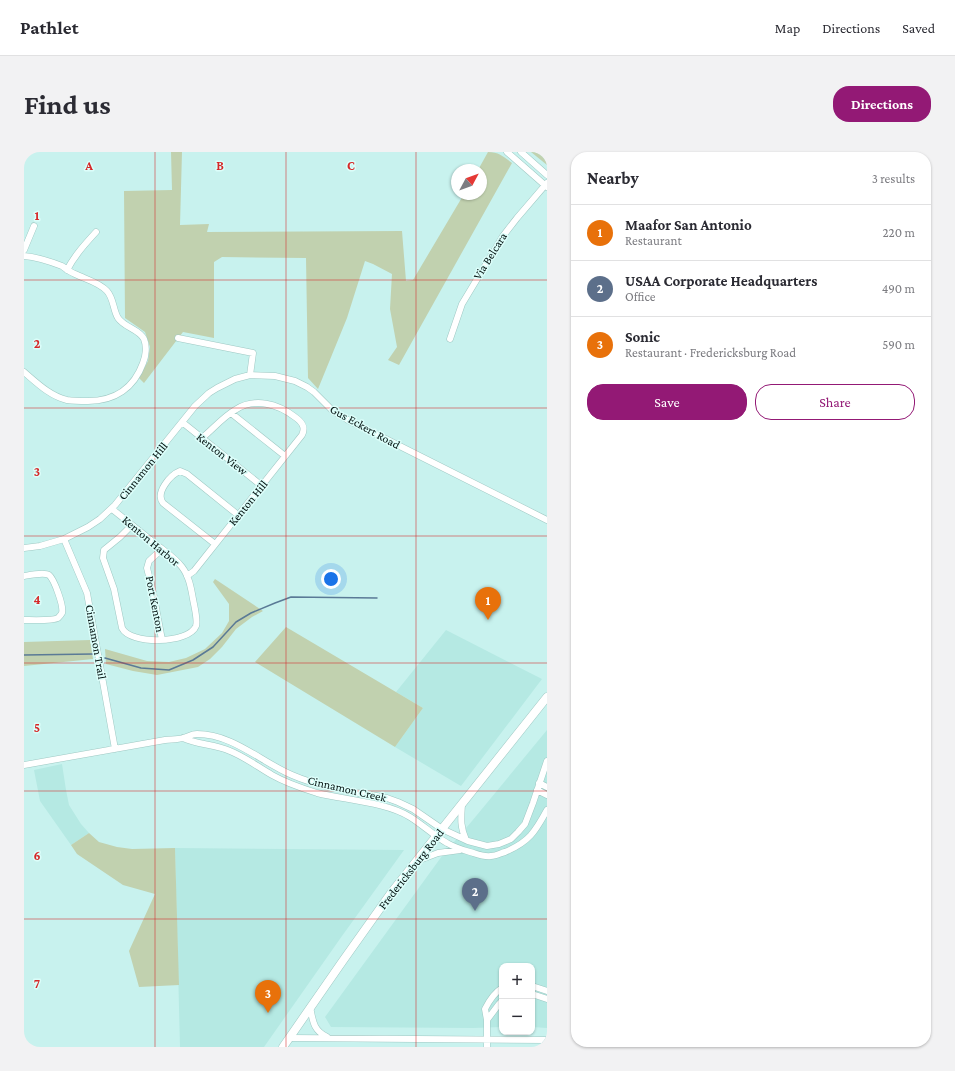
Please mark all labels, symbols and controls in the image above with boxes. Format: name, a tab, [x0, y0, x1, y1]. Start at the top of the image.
text: Pathlet	[20, 17, 78, 38]
text: Map	[775, 20, 800, 36]
text: Directions	[822, 20, 880, 36]
text: Saved	[902, 20, 935, 36]
button: Directions	[833, 86, 931, 122]
text: Find us	[24, 89, 111, 120]
text: A	[84, 158, 93, 173]
text: B	[216, 158, 224, 173]
text: C	[347, 158, 355, 173]
north arrow	[451, 164, 487, 200]
text: Nearby	[587, 169, 639, 188]
text: 3 results	[872, 171, 915, 186]
text: 1	[35, 208, 40, 223]
text: Maafor San Antonio	[625, 217, 752, 233]
text: 1	[598, 225, 602, 240]
text: 220 m	[882, 225, 915, 240]
street label: Via Belcara	[470, 230, 510, 282]
text: Restaurant	[625, 233, 682, 248]
text: USAA Corporate Headquarters	[625, 273, 817, 289]
text: 2	[597, 281, 603, 296]
text: 490 m	[882, 281, 915, 296]
text: Office	[625, 289, 656, 304]
text: Sonic	[625, 329, 660, 345]
text: 2	[34, 336, 41, 351]
text: 3	[597, 337, 603, 352]
text: 590 m	[882, 337, 915, 352]
text: Restaurant · Fredericksburg Road	[625, 345, 796, 360]
button: Save	[587, 384, 747, 420]
button: Share	[755, 384, 915, 420]
street label: Gus Eckert Road	[327, 402, 403, 452]
street label: Kenton View	[194, 430, 250, 478]
street label: Cinnamon Hill	[115, 439, 171, 503]
text: 3	[34, 464, 40, 479]
street label: Kenton Hill	[225, 477, 271, 529]
street label: Kenton Harbor	[119, 513, 183, 570]
your location	[321, 569, 341, 589]
street label: Port Kenton	[143, 575, 167, 634]
pin: 1	[475, 587, 501, 620]
text: 4	[33, 592, 41, 607]
street label: Cinnamon Trail	[83, 604, 109, 680]
text: 5	[34, 720, 40, 735]
street label: Cinnamon Creek	[306, 773, 388, 805]
street label: Fredericksburg Road	[375, 825, 447, 912]
text: 6	[33, 848, 41, 863]
pin: 2	[462, 878, 488, 911]
map controls	[499, 963, 535, 1035]
button: +	[499, 963, 535, 999]
text: 7	[34, 976, 40, 991]
pin: 3	[255, 980, 281, 1013]
button: −	[499, 999, 535, 1035]

